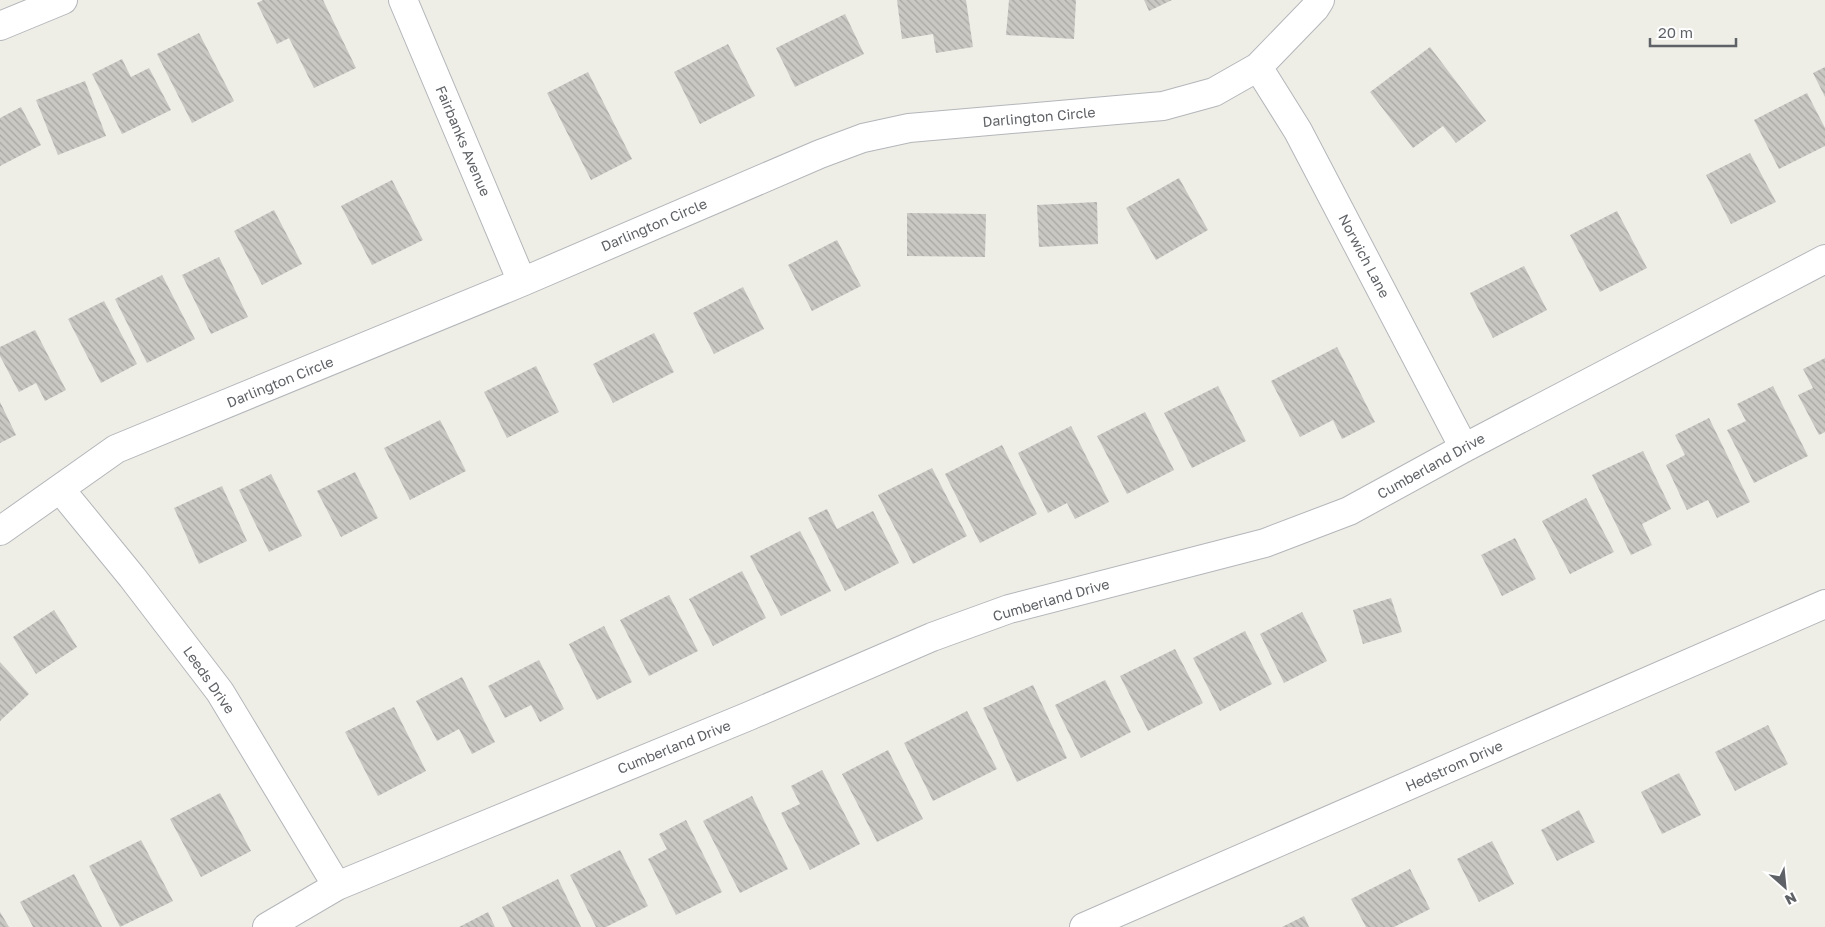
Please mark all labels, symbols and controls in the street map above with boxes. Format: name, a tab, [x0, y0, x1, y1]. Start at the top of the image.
scale bar	[1650, 15, 1736, 47]
text: 20 m	[1658, 23, 1693, 41]
street label: Fairbanks Avenue	[432, 83, 494, 199]
street label: Darlington Circle	[982, 103, 1096, 130]
street label: Darlington Circle	[598, 195, 709, 255]
street label: Norwich Lane	[1335, 211, 1394, 301]
street label: Darlington Circle	[224, 352, 336, 411]
street label: Cumberland Drive	[1374, 429, 1488, 502]
street label: Cumberland Drive	[991, 575, 1111, 624]
street label: Leeds Drive	[180, 643, 239, 717]
street label: Cumberland Drive	[615, 716, 733, 777]
street label: Hedstrom Drive	[1403, 736, 1505, 795]
north arrow	[1760, 862, 1810, 912]
text: N	[1783, 889, 1800, 909]

